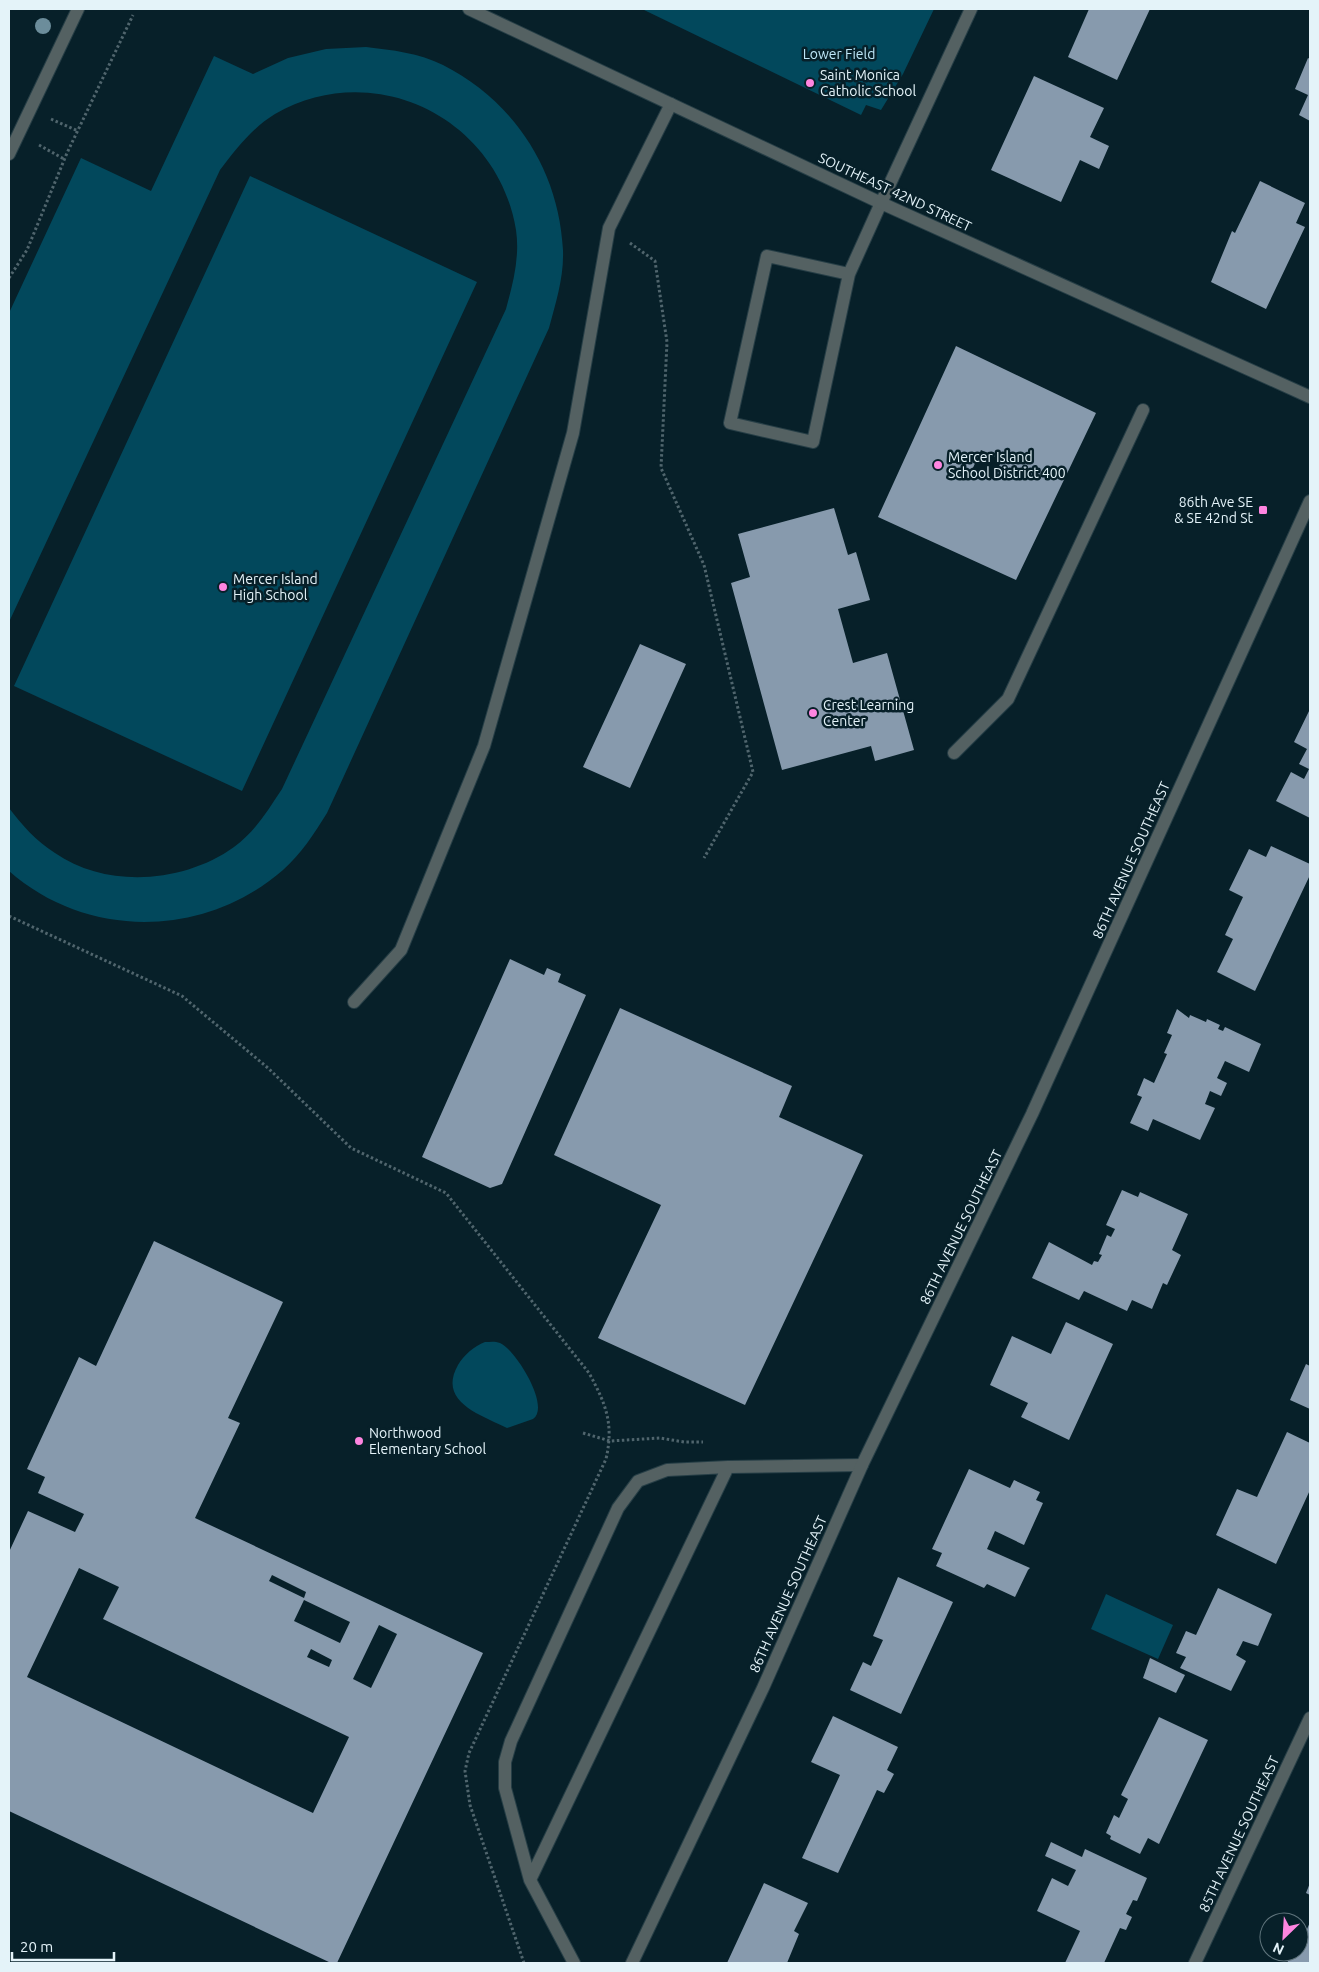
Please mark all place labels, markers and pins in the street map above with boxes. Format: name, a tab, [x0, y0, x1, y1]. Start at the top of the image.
place label: Saint Monica Catholic School	[820, 67, 916, 99]
marker: Saint Monica Catholic School	[804, 77, 816, 89]
place label: Mercer Island School District 400	[948, 449, 1066, 481]
marker: Mercer Island School District 400	[932, 459, 944, 471]
place label: 86th Ave SE & SE 42nd St	[1174, 494, 1253, 526]
marker: 86th Ave SE & SE 42nd St	[1257, 504, 1269, 516]
place label: Mercer Island High School	[233, 571, 318, 603]
marker: Mercer Island High School	[217, 581, 229, 593]
place label: Crest Learning Center	[823, 697, 914, 729]
marker: Crest Learning Center	[807, 707, 819, 719]
place label: Northwood Elementary School	[369, 1425, 487, 1457]
marker: Northwood Elementary School	[353, 1435, 365, 1447]

